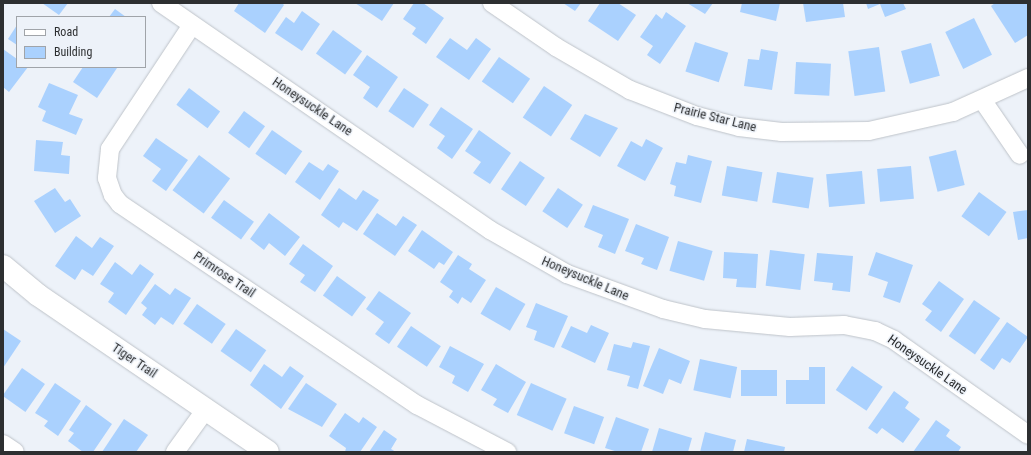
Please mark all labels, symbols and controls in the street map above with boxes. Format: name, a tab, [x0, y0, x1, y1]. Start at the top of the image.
legend	[16, 16, 146, 68]
text: Road	[54, 25, 78, 39]
text: Building	[54, 45, 92, 59]
street label: Honeysuckle Lane	[269, 74, 355, 140]
street label: Prairie Star Lane	[672, 100, 758, 136]
street label: Primrose Trail	[190, 249, 258, 301]
street label: Honeysuckle Lane	[539, 254, 631, 304]
street label: Honeysuckle Lane	[884, 332, 970, 398]
street label: Tiger Trail	[108, 340, 160, 382]

